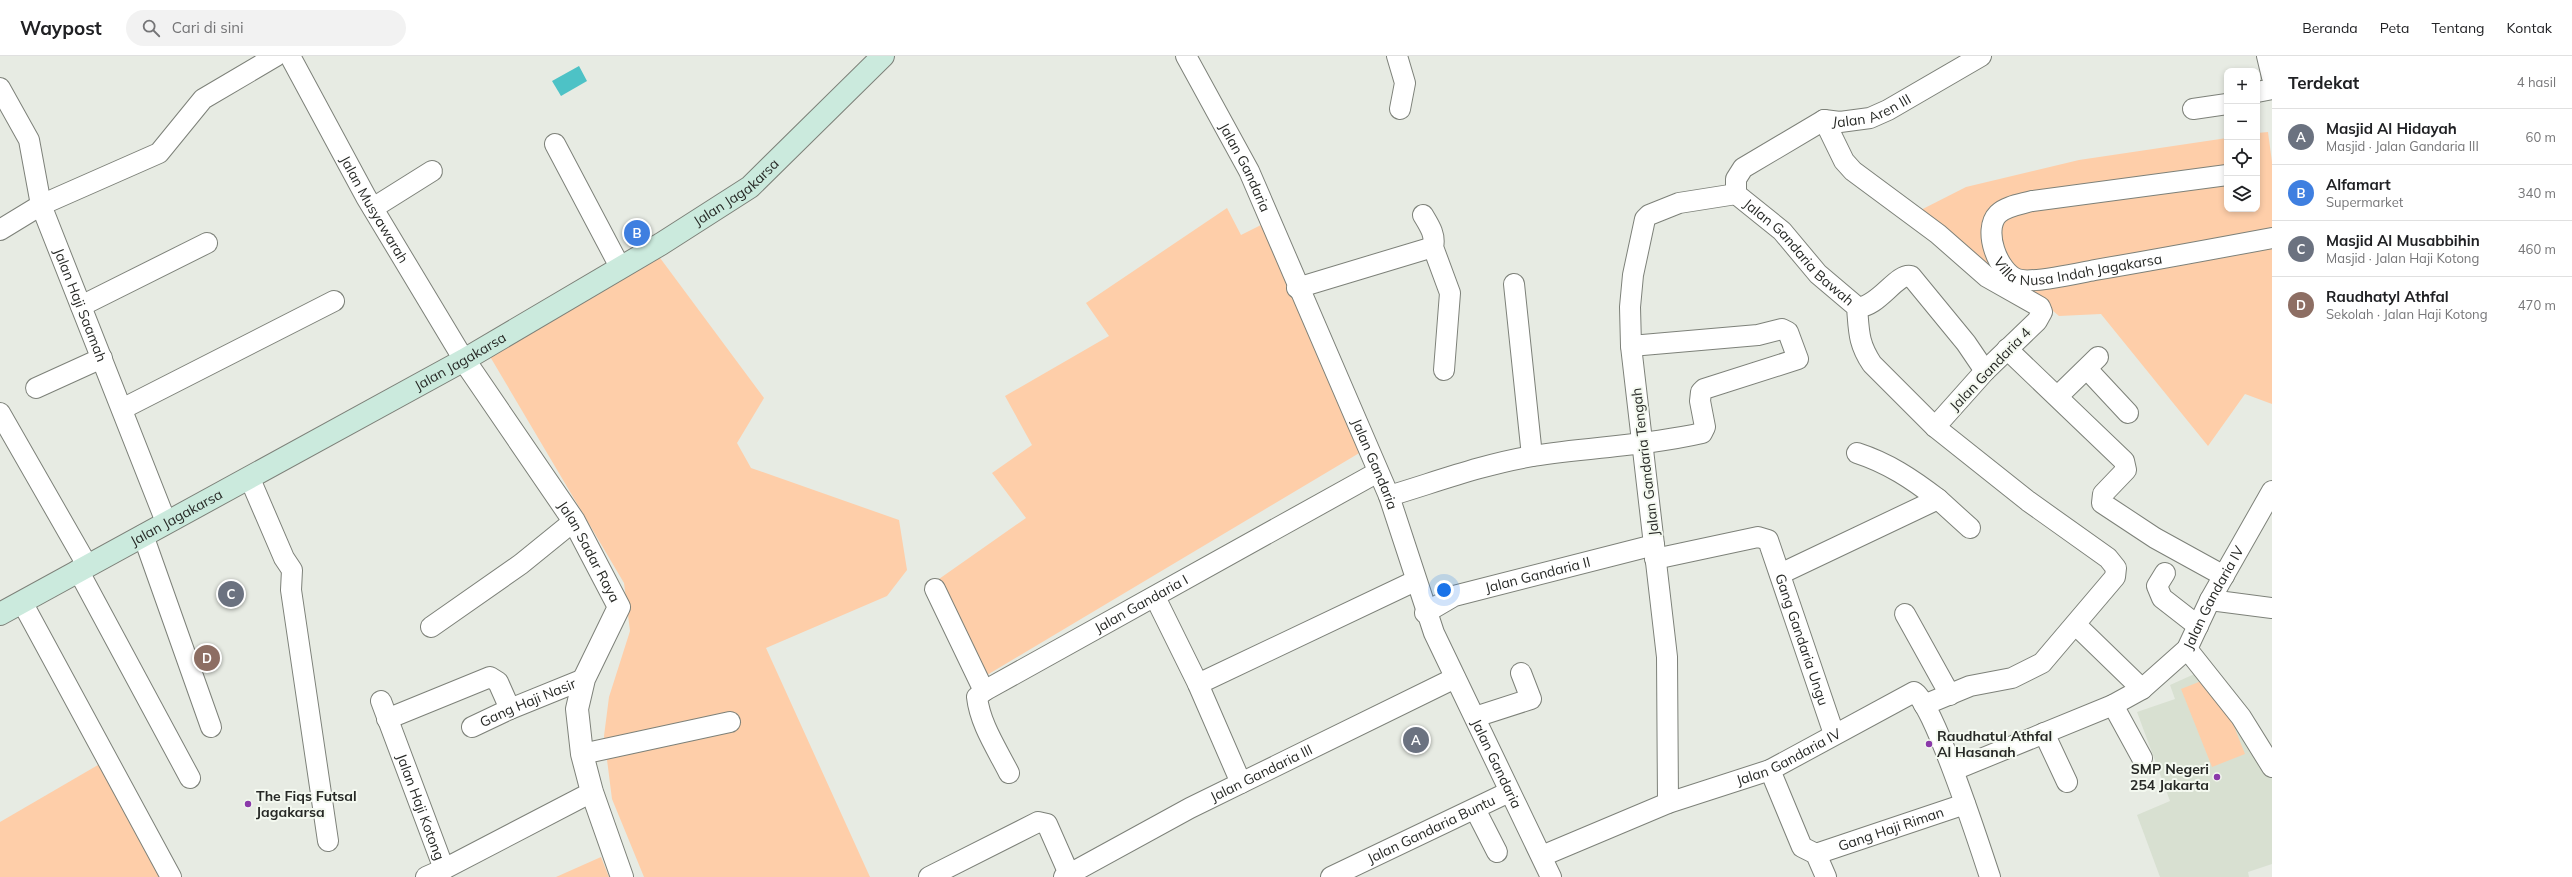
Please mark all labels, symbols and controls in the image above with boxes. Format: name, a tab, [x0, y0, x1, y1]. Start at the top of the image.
search box	[126, 10, 406, 46]
text: Waypost	[20, 16, 102, 40]
icon: search	[140, 17, 162, 39]
text: Cari di sini	[172, 18, 244, 37]
text: Beranda	[2302, 19, 2358, 37]
text: Peta	[2380, 19, 2409, 37]
text: Tentang	[2431, 19, 2485, 37]
text: Kontak	[2507, 19, 2552, 37]
map controls	[2224, 68, 2260, 212]
button: +	[2224, 68, 2260, 104]
text: Terdekat	[2288, 72, 2359, 93]
text: 4 hasil	[2517, 74, 2556, 90]
street label: Jalan Aren III	[1831, 90, 1914, 131]
button: −	[2224, 104, 2260, 140]
text: Masjid Al Hidayah	[2326, 119, 2457, 138]
street label: Jalan Gandaria	[1215, 120, 1274, 214]
text: A	[2296, 129, 2306, 145]
text: 60 m	[2526, 129, 2556, 145]
text: Masjid · Jalan Gandaria III	[2326, 138, 2479, 154]
button: locate	[2224, 140, 2260, 176]
street label: Jalan Musyawarah	[336, 152, 413, 266]
street label: Jalan Jagakarsa	[690, 155, 783, 230]
text: Alfamart	[2326, 175, 2391, 194]
button: layers	[2224, 176, 2260, 212]
text: B	[2297, 185, 2305, 201]
text: 340 m	[2518, 185, 2556, 201]
text: Supermarket	[2326, 194, 2403, 210]
street label: Jalan Gandaria Bawah	[1740, 195, 1858, 310]
pin: B	[624, 218, 650, 248]
text: Masjid Al Musabbihin	[2326, 231, 2480, 250]
text: C	[2297, 241, 2305, 257]
text: 460 m	[2518, 241, 2556, 257]
street label: Villa Nusa Indah Jagakarsa	[1994, 243, 2170, 265]
street label: Jalan Haji Saamah	[50, 245, 111, 364]
text: Villa Nusa Indah Jagakarsa	[1990, 249, 2163, 289]
text: Masjid · Jalan Haji Kotong	[2326, 250, 2479, 266]
text: Raudhatyl Athfal	[2326, 287, 2449, 306]
text: D	[2296, 297, 2306, 313]
text: 470 m	[2518, 297, 2556, 313]
text: Sekolah · Jalan Haji Kotong	[2326, 306, 2488, 322]
street label: Jalan Gandaria 4	[1946, 323, 2035, 414]
street label: Jalan Jagakarsa	[411, 328, 509, 394]
street label: Jalan Gandaria Tengah	[1627, 387, 1663, 537]
street label: Jalan Gandaria	[1348, 416, 1402, 512]
street label: Jalan Jagakarsa	[127, 485, 226, 550]
street label: Jalan Sadar Raya	[554, 497, 624, 605]
street label: Jalan Gandaria IV	[2179, 542, 2248, 652]
street label: Jalan Gandaria II	[1483, 553, 1592, 597]
street label: Jalan Gandaria I	[1091, 570, 1191, 637]
street label: Gang Gandaria Ungu	[1771, 571, 1833, 708]
pin: C	[218, 579, 244, 609]
your location	[1434, 580, 1454, 600]
pin: D	[194, 643, 220, 673]
street label: Gang Haji Nasir	[477, 674, 579, 731]
street label: Jalan Gandaria	[1467, 716, 1526, 811]
street label: Jalan Gandaria IV	[1734, 724, 1844, 789]
pin: A	[1403, 725, 1429, 755]
place label: Raudhatul Athfal Al Hasanah	[1937, 727, 2052, 761]
marker: Raudhatul Athfal Al Hasanah	[1924, 739, 1934, 749]
street label: Jalan Gandaria III	[1207, 740, 1315, 806]
street label: Jalan Haji Kotong	[393, 751, 449, 863]
place label: SMP Negeri 254 Jakarta	[2130, 760, 2209, 794]
marker: SMP Negeri 254 Jakarta	[2212, 772, 2222, 782]
place label: The Fiqs Futsal Jagakarsa	[256, 787, 357, 821]
street label: Jalan Gandaria Buntu	[1364, 791, 1498, 867]
marker: The Fiqs Futsal Jagakarsa	[243, 799, 253, 809]
street label: Gang Haji Riman	[1836, 803, 1946, 855]

